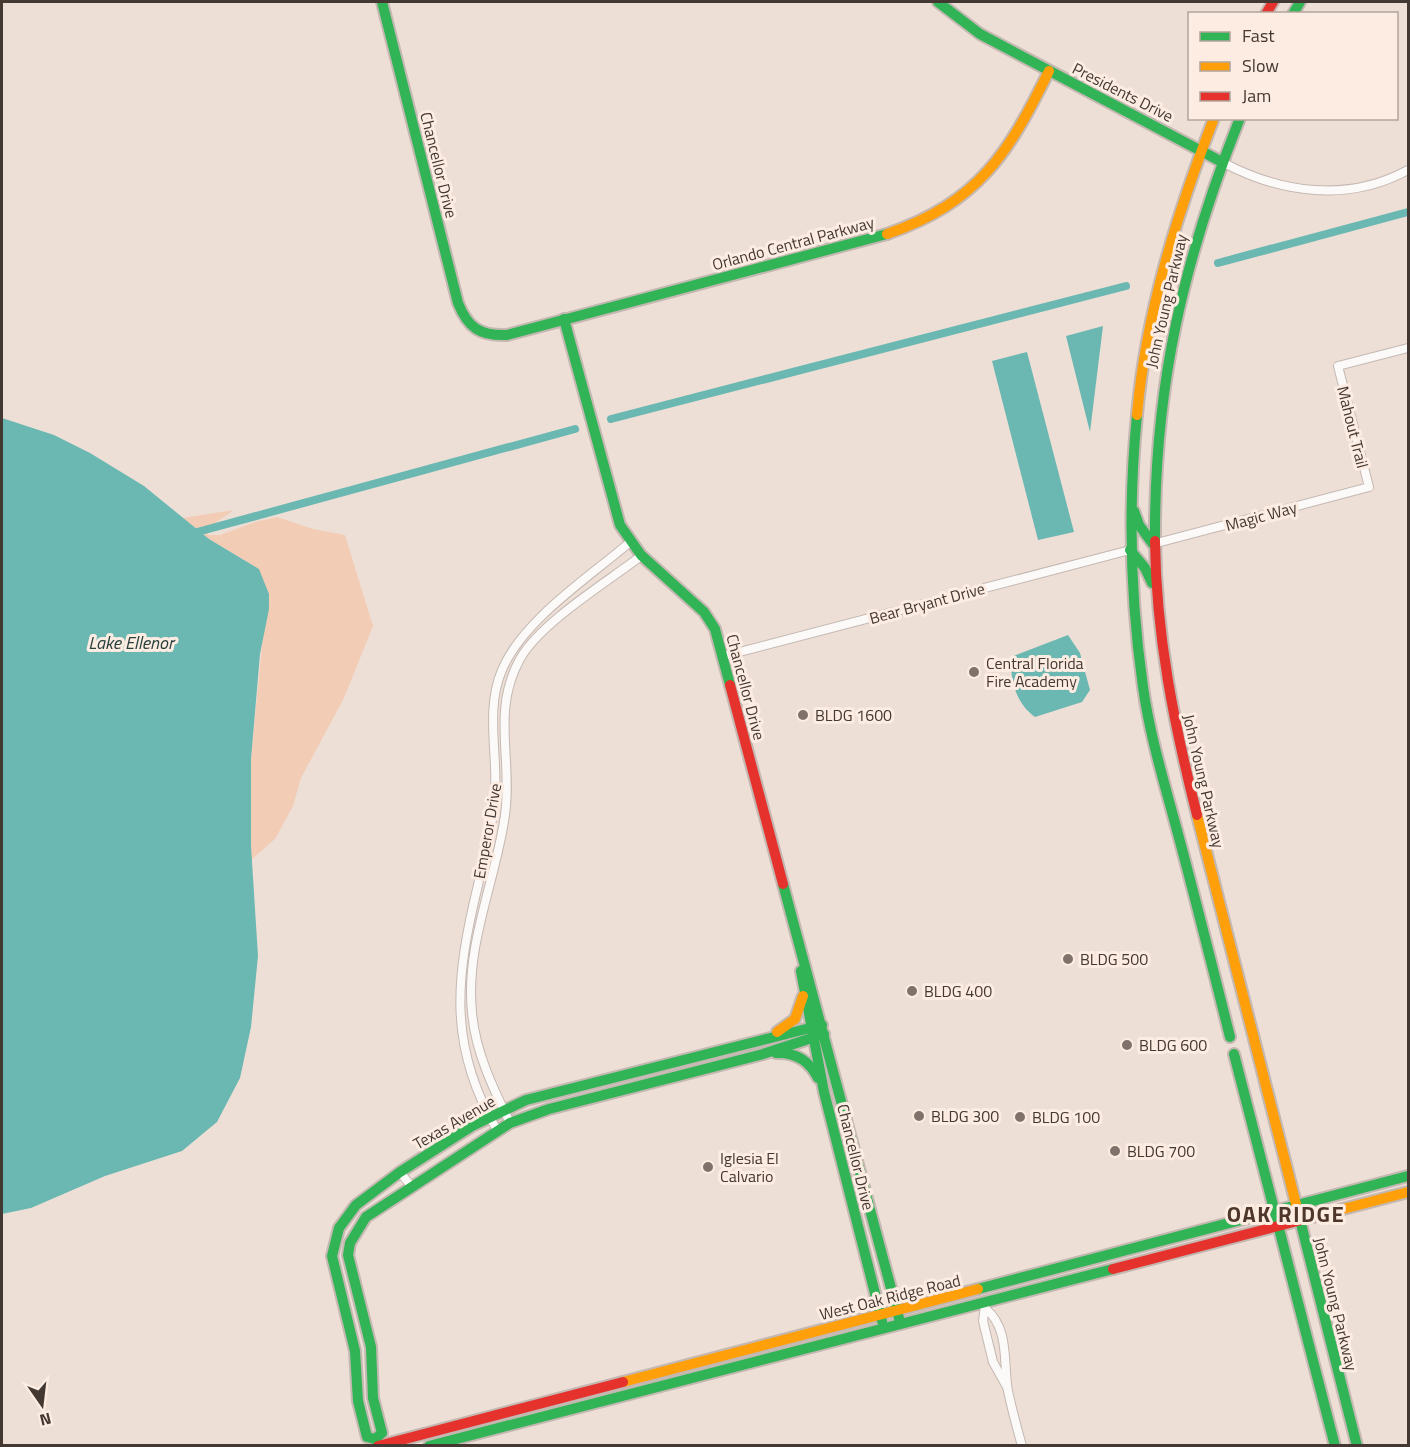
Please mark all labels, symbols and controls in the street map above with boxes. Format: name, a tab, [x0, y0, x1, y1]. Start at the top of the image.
legend	[1188, 12, 1398, 120]
text: Fast	[1242, 22, 1275, 49]
text: Slow	[1242, 52, 1279, 79]
street label: Presidents Drive	[1068, 56, 1178, 128]
text: Jam	[1242, 82, 1271, 109]
street label: Chancellor Drive	[414, 109, 464, 221]
street label: Orlando Central Parkway	[709, 210, 877, 276]
street label: John Young Parkway	[1139, 231, 1193, 370]
street label: Mahout Trail	[1331, 383, 1375, 471]
street label: Magic Way	[1223, 495, 1300, 537]
street label: Bear Bryant Drive	[867, 576, 987, 630]
water label: Lake Ellenor	[88, 629, 176, 656]
street label: Chancellor Drive	[720, 631, 772, 743]
place label: Central Florida Fire Academy	[986, 651, 1084, 693]
marker: Central Florida Fire Academy	[967, 665, 981, 679]
place label: BLDG 1600	[815, 703, 892, 727]
marker: BLDG 1600	[796, 708, 810, 722]
street label: John Young Parkway	[1177, 712, 1231, 851]
street label: Emperor Drive	[467, 781, 507, 881]
place label: BLDG 500	[1080, 947, 1148, 971]
marker: BLDG 500	[1061, 952, 1075, 966]
place label: BLDG 400	[924, 979, 992, 1003]
marker: BLDG 400	[905, 984, 919, 998]
place label: BLDG 600	[1139, 1033, 1207, 1057]
marker: BLDG 600	[1120, 1038, 1134, 1052]
street label: Texas Avenue	[409, 1089, 499, 1155]
street label: Chancellor Drive	[831, 1101, 881, 1213]
place label: BLDG 300	[931, 1104, 999, 1128]
place label: BLDG 100	[1032, 1105, 1100, 1129]
marker: BLDG 300	[912, 1109, 926, 1123]
marker: BLDG 100	[1013, 1110, 1027, 1124]
place label: BLDG 700	[1127, 1139, 1195, 1163]
marker: BLDG 700	[1108, 1144, 1122, 1158]
place label: Iglesia El Calvario	[720, 1146, 779, 1188]
marker: Iglesia El Calvario	[701, 1160, 715, 1174]
district label: OAK RIDGE	[1227, 1197, 1345, 1231]
street label: John Young Parkway	[1308, 1235, 1364, 1374]
street label: West Oak Ridge Road	[817, 1268, 963, 1326]
north arrow	[12, 1375, 72, 1435]
text: N	[37, 1407, 54, 1433]

